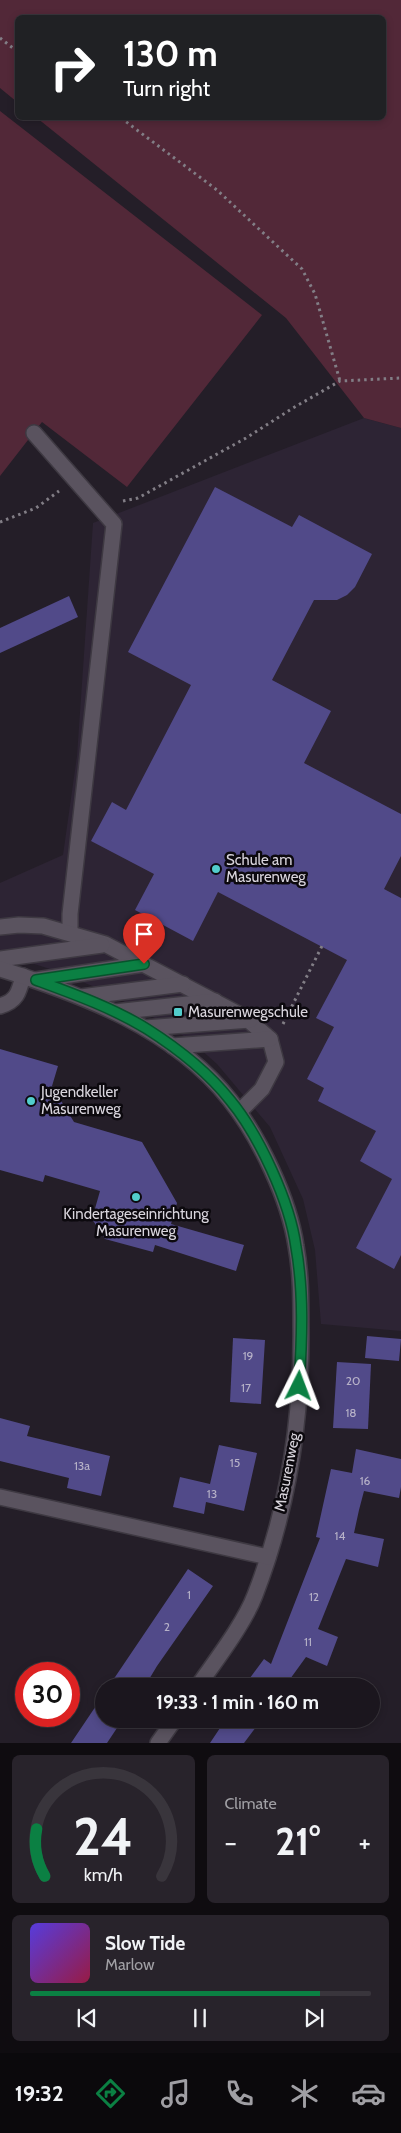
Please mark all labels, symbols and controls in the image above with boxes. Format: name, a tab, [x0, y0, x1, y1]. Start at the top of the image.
text: 130 m	[123, 32, 218, 75]
icon: right	[40, 35, 105, 100]
text: Turn right	[123, 75, 210, 102]
place label: Schule am Masurenweg	[226, 851, 306, 886]
marker: Schule am Masurenweg	[210, 863, 222, 875]
pin	[123, 913, 165, 964]
icon: arrive	[130, 920, 158, 948]
place label: Masurenwegschule	[188, 1003, 308, 1021]
marker: Masurenwegschule	[172, 1006, 184, 1018]
place label: Jugendkeller Masurenweg	[40, 1083, 121, 1118]
marker: Jugendkeller Masurenweg	[25, 1095, 37, 1107]
marker: Kindertageseinrichtung Masurenweg	[130, 1191, 142, 1203]
place label: Kindertageseinrichtung Masurenweg	[63, 1205, 209, 1240]
house number: 19	[243, 1348, 254, 1363]
position arrow	[272, 1359, 324, 1411]
house number: 20	[346, 1373, 360, 1388]
house number: 17	[241, 1380, 251, 1395]
house number: 18	[345, 1405, 357, 1420]
street label: Masurenweg	[271, 1431, 304, 1513]
house number: 15	[230, 1455, 240, 1470]
house number: 13a	[74, 1458, 90, 1473]
house number: 16	[360, 1473, 371, 1488]
house number: 13	[207, 1486, 217, 1501]
house number: 14	[335, 1528, 345, 1543]
house number: 1	[187, 1587, 191, 1602]
house number: 12	[309, 1589, 319, 1604]
house number: 2	[164, 1619, 170, 1634]
house number: 11	[304, 1634, 312, 1649]
speed limit sign: 30	[15, 1662, 80, 1727]
text: 19:33 · 1 min · 160 m	[156, 1691, 319, 1714]
text: Climate	[225, 1794, 277, 1813]
text: 24	[73, 1805, 133, 1868]
text: 21°	[275, 1818, 320, 1865]
text: −	[225, 1825, 237, 1859]
text: +	[359, 1825, 371, 1859]
text: km/h	[84, 1864, 123, 1885]
text: Slow Tide	[105, 1932, 185, 1955]
text: Marlow	[105, 1955, 155, 1974]
icon: previous	[73, 2004, 101, 2032]
icon: pause	[186, 2004, 214, 2032]
icon: next	[300, 2004, 328, 2032]
icon: directions	[93, 2076, 128, 2111]
icon: music	[158, 2076, 193, 2111]
icon: phone	[222, 2076, 257, 2111]
icon: climate	[287, 2076, 322, 2111]
icon: car	[351, 2076, 386, 2111]
text: 19:32	[15, 2080, 64, 2107]

